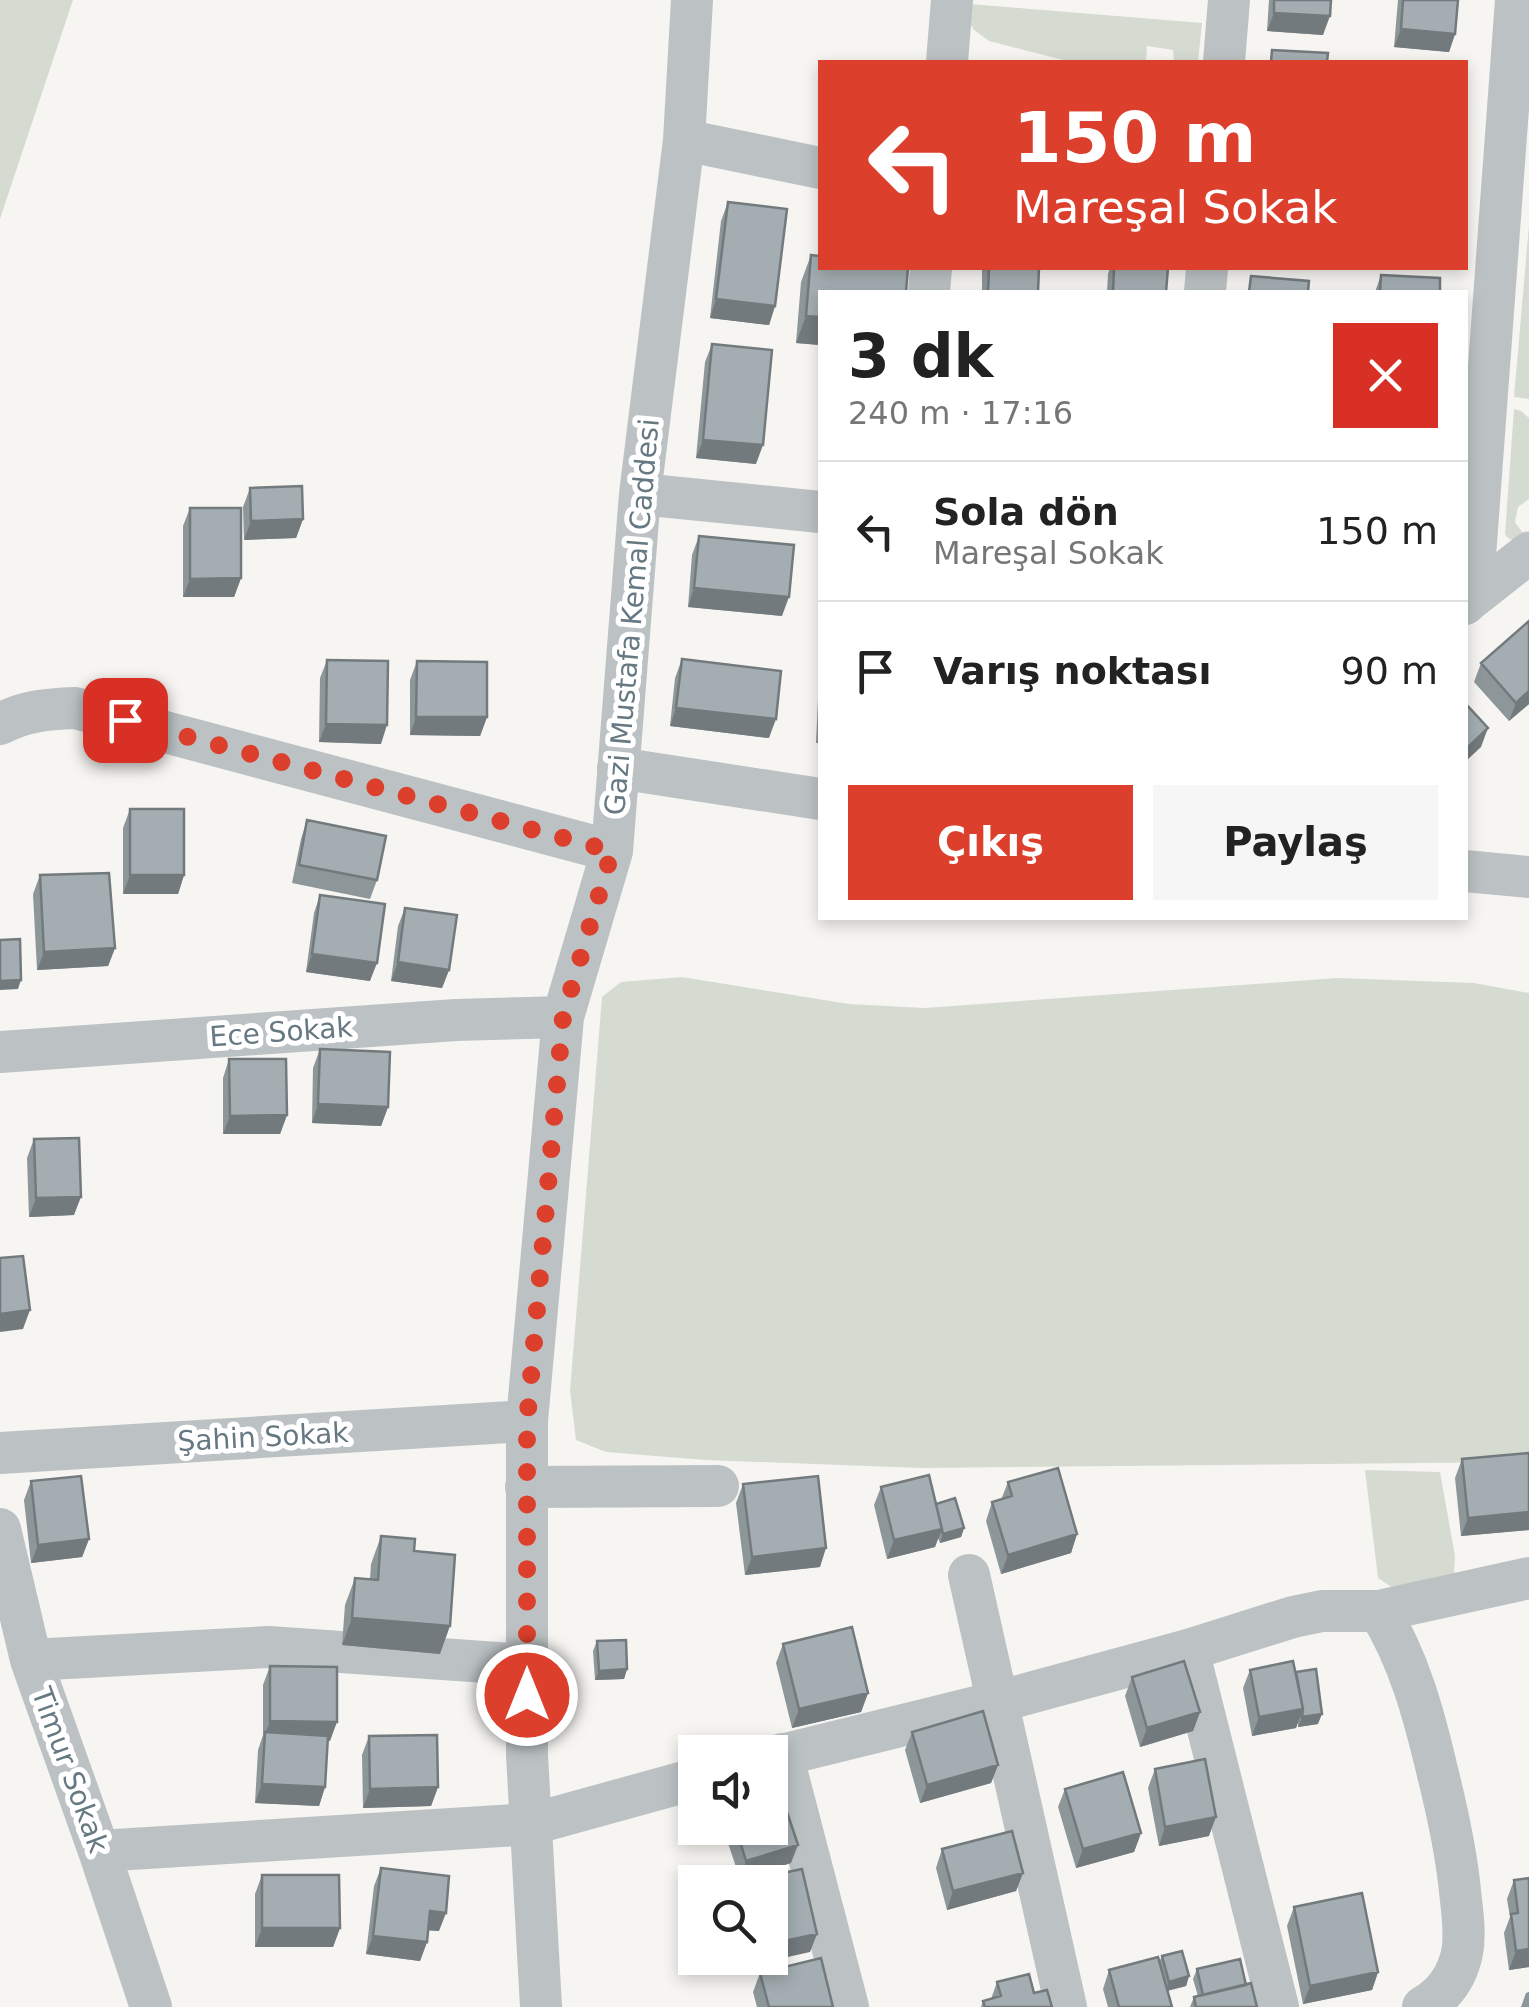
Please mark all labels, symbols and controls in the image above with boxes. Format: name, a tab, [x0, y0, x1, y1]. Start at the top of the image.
text: 150 m	[1013, 97, 1256, 179]
icon: left	[848, 100, 978, 230]
text: Mareşal Sokak	[1013, 181, 1337, 234]
text: 3 dk	[848, 321, 994, 391]
button: close	[1333, 323, 1438, 428]
text: 240 m · 17:16	[848, 394, 1073, 432]
street label: Gazi Mustafa Kemal Caddesi	[598, 417, 666, 817]
text: Sola dön	[933, 490, 1119, 534]
icon: left	[848, 504, 903, 559]
text: 150 m	[1316, 509, 1438, 553]
text: Mareşal Sokak	[933, 534, 1164, 572]
icon: arrive	[848, 644, 903, 699]
text: Varış noktası	[933, 649, 1211, 693]
text: 90 m	[1341, 649, 1438, 693]
pin	[83, 678, 168, 763]
icon: arrive	[98, 693, 153, 748]
button: Çıkış	[848, 785, 1133, 900]
button: Paylaş	[1153, 785, 1438, 900]
street label: Ece Sokak	[208, 1010, 354, 1053]
street label: Şahin Sokak	[177, 1416, 350, 1458]
position arrow	[475, 1643, 579, 1747]
street label: Timur Sokak	[24, 1682, 115, 1858]
map controls	[678, 1735, 788, 1975]
button: sound	[678, 1735, 788, 1845]
button: search	[678, 1865, 788, 1975]

